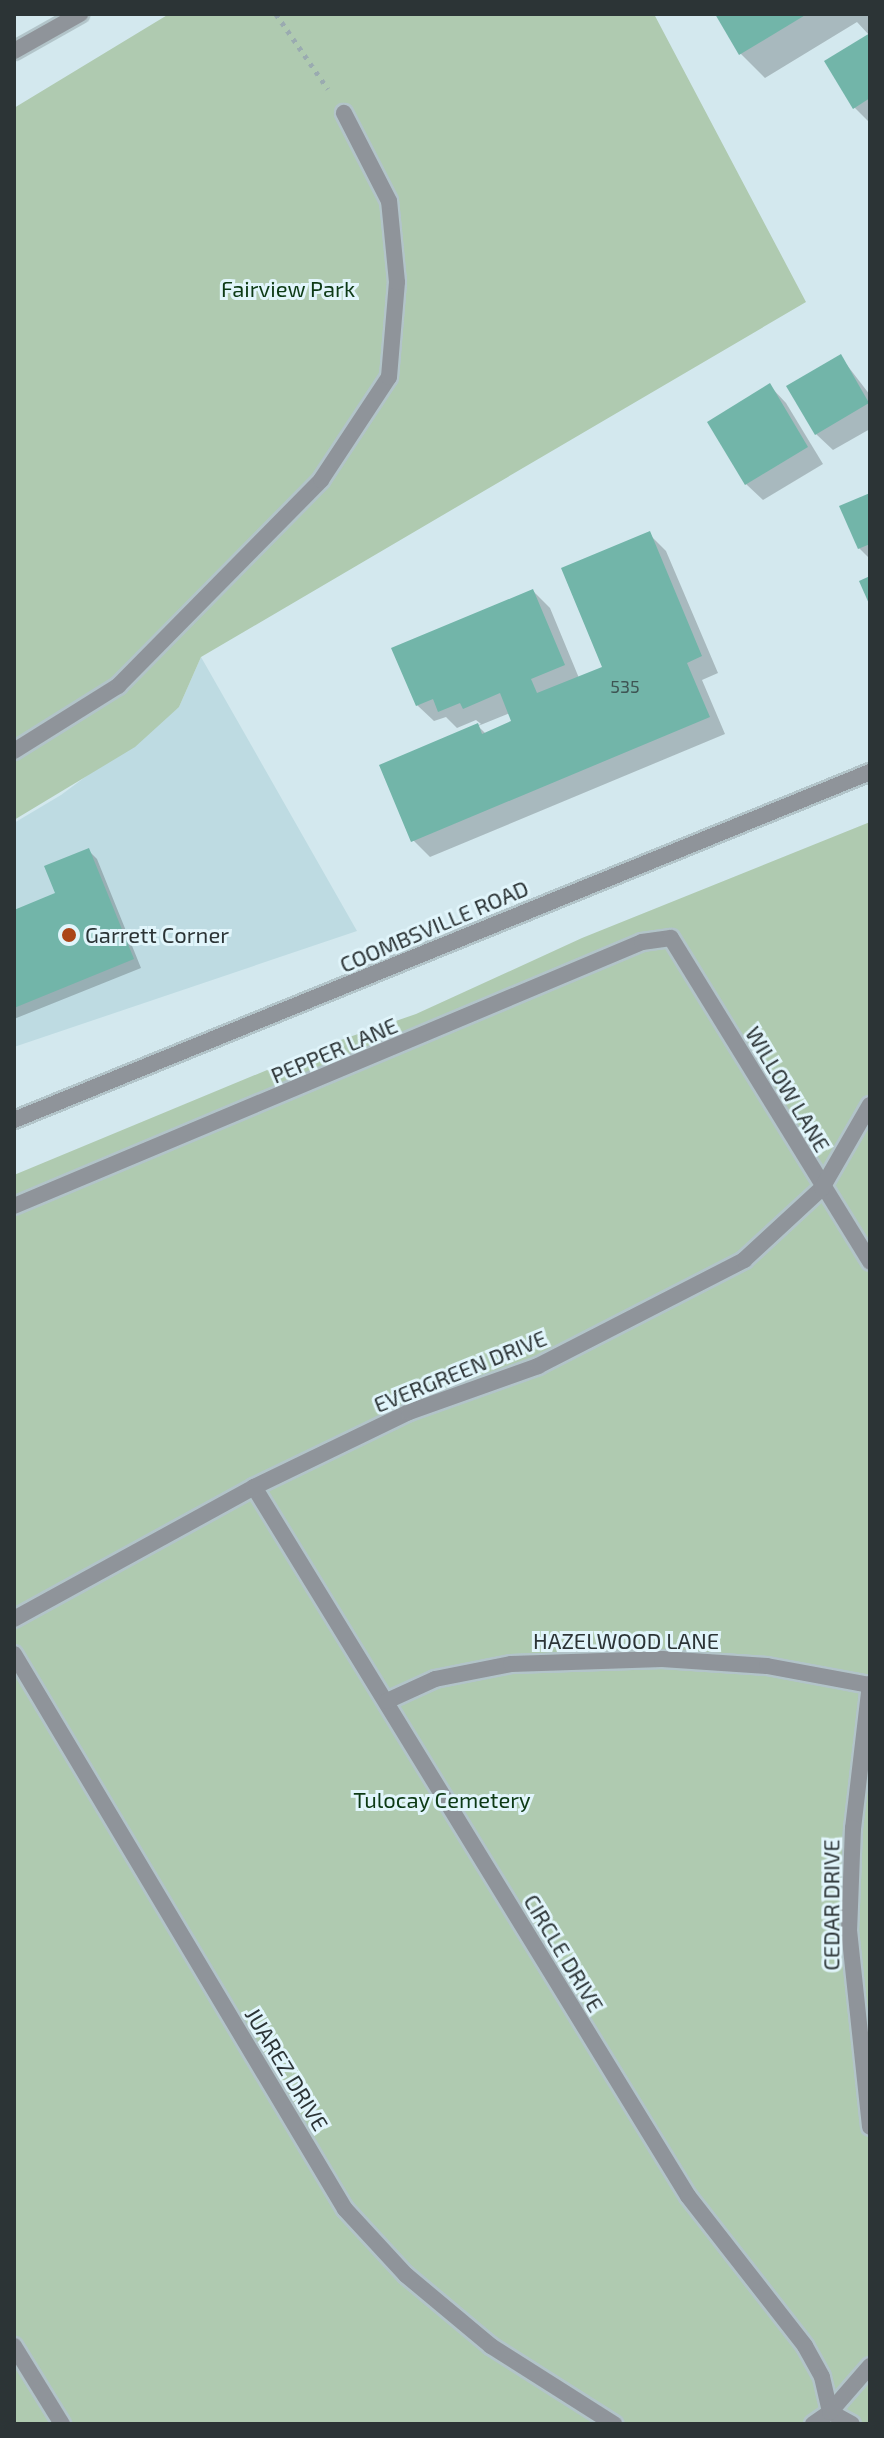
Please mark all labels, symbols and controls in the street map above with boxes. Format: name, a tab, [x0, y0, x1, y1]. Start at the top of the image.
park label: Fairview Park	[221, 276, 355, 302]
house number: 535	[610, 675, 640, 697]
street label: COOMBSVILLE ROAD	[336, 874, 532, 978]
place label: Garrett Corner	[85, 922, 229, 948]
marker: Garrett Corner	[60, 926, 78, 944]
street label: PEPPER LANE	[267, 1011, 401, 1089]
street label: WILLOW LANE	[740, 1021, 836, 1157]
street label: EVERGREEN DRIVE	[370, 1324, 550, 1418]
street label: HAZELWOOD LANE	[533, 1628, 719, 1654]
park label: Tulocay Cemetery	[353, 1787, 531, 1813]
street label: CEDAR DRIVE	[818, 1839, 844, 1971]
street label: CIRCLE DRIVE	[519, 1889, 609, 2017]
street label: JUAREZ DRIVE	[240, 2003, 334, 2135]

